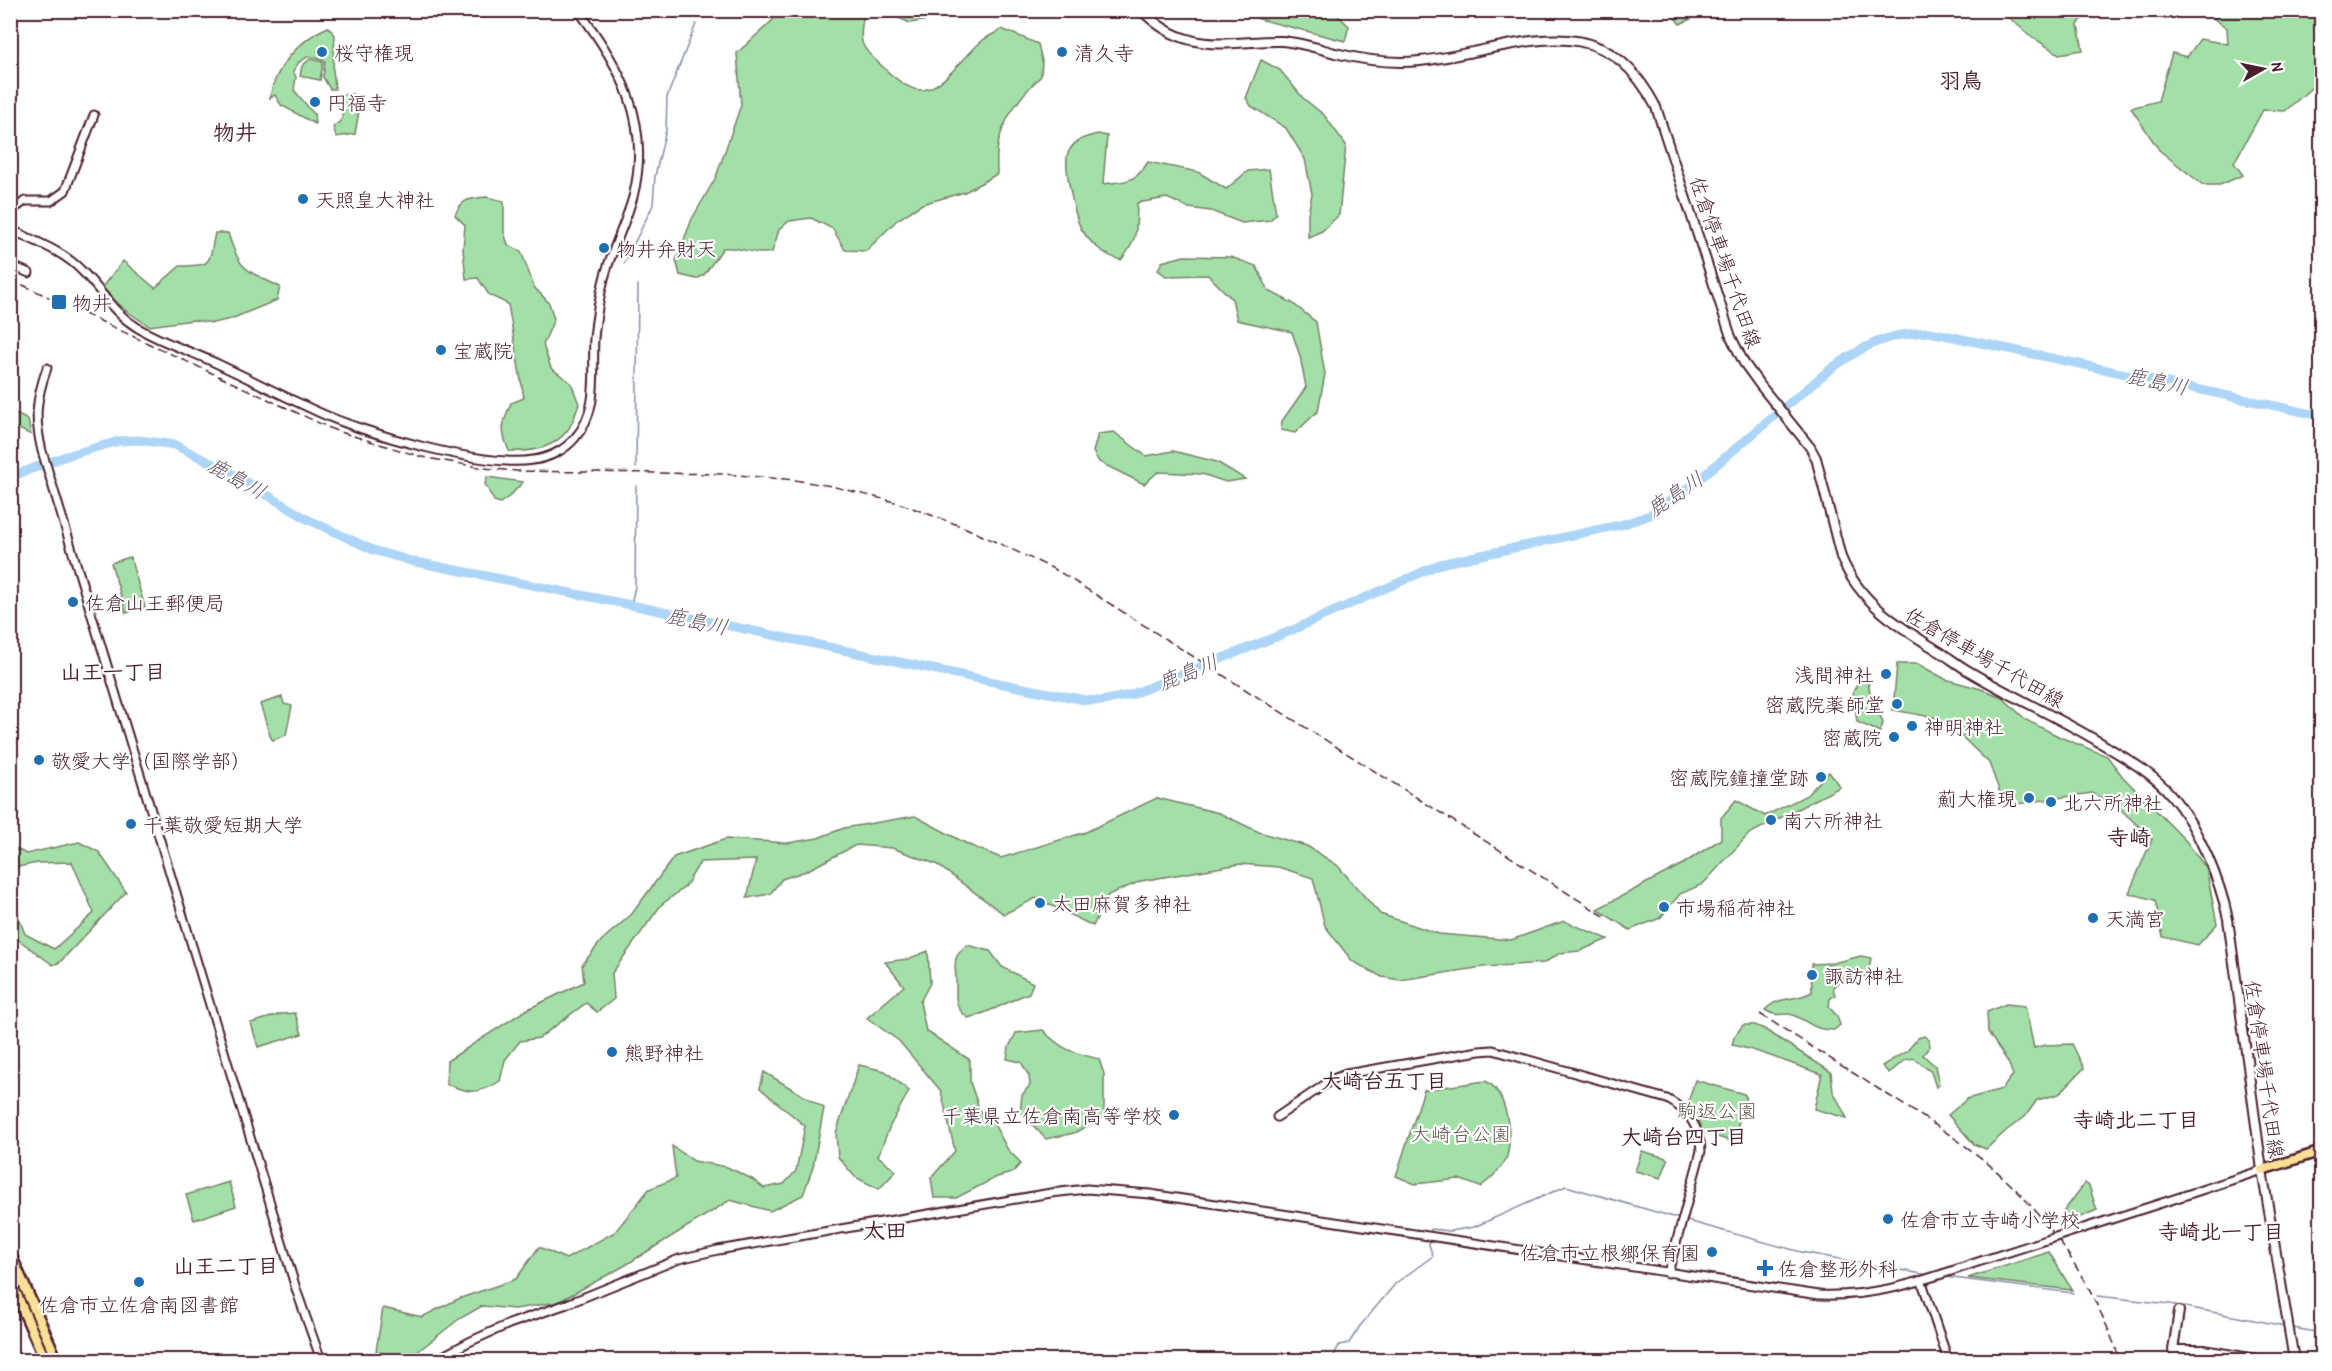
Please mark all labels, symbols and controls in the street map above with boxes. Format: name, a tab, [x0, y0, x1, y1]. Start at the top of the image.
place label: 桜守権現	[334, 39, 414, 66]
place label: 清久寺	[1074, 39, 1134, 66]
north arrow	[2233, 39, 2293, 99]
marker: 桜守権現	[315, 45, 329, 59]
marker: 清久寺	[1055, 45, 1069, 59]
text: N	[2266, 61, 2289, 73]
district label: 羽鳥	[1939, 65, 1983, 95]
place label: 円福寺	[327, 89, 387, 116]
marker: 円福寺	[308, 95, 322, 109]
district label: 物井	[213, 117, 257, 147]
street label: 佐倉停車場千代田線	[1684, 173, 1768, 351]
place label: 天照皇大神社	[315, 186, 435, 213]
marker: 天照皇大神社	[296, 192, 310, 206]
place label: 物井弁財天	[616, 235, 716, 262]
marker: 物井弁財天	[597, 241, 611, 255]
place label: 物井	[72, 289, 112, 316]
marker: 物井	[50, 293, 68, 311]
place label: 宝蔵院	[453, 337, 513, 364]
marker: 宝蔵院	[434, 343, 448, 357]
water label: 鹿島川	[2123, 360, 2191, 402]
water label: 鹿島川	[202, 450, 272, 506]
water label: 鹿島川	[1641, 464, 1709, 524]
place label: 佐倉山王郵便局	[85, 589, 225, 616]
marker: 佐倉山王郵便局	[66, 595, 80, 609]
water label: 鹿島川	[663, 600, 731, 642]
street label: 佐倉停車場千代田線	[1900, 600, 2070, 714]
water label: 鹿島川	[1153, 647, 1223, 697]
district label: 山王一丁目	[61, 657, 166, 686]
place label: 浅間神社	[1794, 661, 1874, 688]
marker: 浅間神社	[1879, 667, 1893, 681]
place label: 密蔵院薬師堂	[1765, 691, 1885, 718]
marker: 密蔵院薬師堂	[1890, 697, 1904, 711]
place label: 神明神社	[1924, 713, 2004, 740]
marker: 神明神社	[1905, 719, 1919, 733]
place label: 密蔵院	[1822, 724, 1882, 751]
marker: 密蔵院	[1887, 730, 1901, 744]
place label: 敬愛大学（国際学部）	[51, 747, 251, 774]
marker: 敬愛大学（国際学部）	[32, 753, 46, 767]
place label: 密蔵院鐘撞堂跡	[1669, 764, 1809, 791]
marker: 密蔵院鐘撞堂跡	[1814, 770, 1828, 784]
place label: 薊大権現	[1937, 785, 2017, 812]
place label: 北六所神社	[2063, 789, 2163, 816]
marker: 薊大権現	[2022, 791, 2036, 805]
marker: 北六所神社	[2044, 795, 2058, 809]
place label: 南六所神社	[1783, 807, 1883, 834]
place label: 千葉敬愛短期大学	[143, 811, 303, 838]
marker: 南六所神社	[1764, 813, 1778, 827]
marker: 千葉敬愛短期大学	[124, 817, 138, 831]
district label: 寺崎	[2107, 822, 2151, 852]
place label: 太田麻賀多神社	[1052, 890, 1192, 917]
place label: 市場稲荷神社	[1676, 894, 1796, 921]
marker: 太田麻賀多神社	[1033, 896, 1047, 910]
marker: 市場稲荷神社	[1657, 900, 1671, 914]
place label: 天満宮	[2105, 905, 2165, 932]
marker: 天満宮	[2086, 911, 2100, 925]
place label: 諏訪神社	[1824, 962, 1904, 989]
marker: 諏訪神社	[1805, 968, 1819, 982]
street label: 佐倉停車場千代田線	[2239, 978, 2291, 1160]
place label: 熊野神社	[624, 1039, 704, 1066]
marker: 熊野神社	[605, 1045, 619, 1059]
district label: 大崎台五丁目	[1321, 1066, 1447, 1095]
park label: 駒返公園	[1677, 1097, 1757, 1124]
place label: 千葉県立佐倉南高等学校	[942, 1102, 1162, 1129]
district label: 寺崎北二丁目	[2073, 1105, 2199, 1134]
marker: 千葉県立佐倉南高等学校	[1167, 1108, 1181, 1122]
park label: 大崎台公園	[1411, 1120, 1511, 1147]
district label: 大崎台四丁目	[1621, 1122, 1747, 1151]
place label: 佐倉市立寺崎小学校	[1900, 1206, 2080, 1233]
marker: 佐倉市立寺崎小学校	[1881, 1212, 1895, 1226]
district label: 太田	[863, 1215, 907, 1245]
district label: 寺崎北一丁目	[2158, 1217, 2284, 1246]
place label: 佐倉市立根郷保育園	[1520, 1239, 1700, 1266]
marker: 佐倉市立根郷保育園	[1705, 1245, 1719, 1259]
district label: 山王二丁目	[174, 1251, 279, 1280]
place label: 佐倉整形外科	[1778, 1255, 1898, 1282]
marker: 佐倉整形外科	[1756, 1259, 1774, 1277]
marker: 佐倉市立佐倉南図書館	[132, 1275, 146, 1289]
place label: 佐倉市立佐倉南図書館	[39, 1291, 239, 1318]

